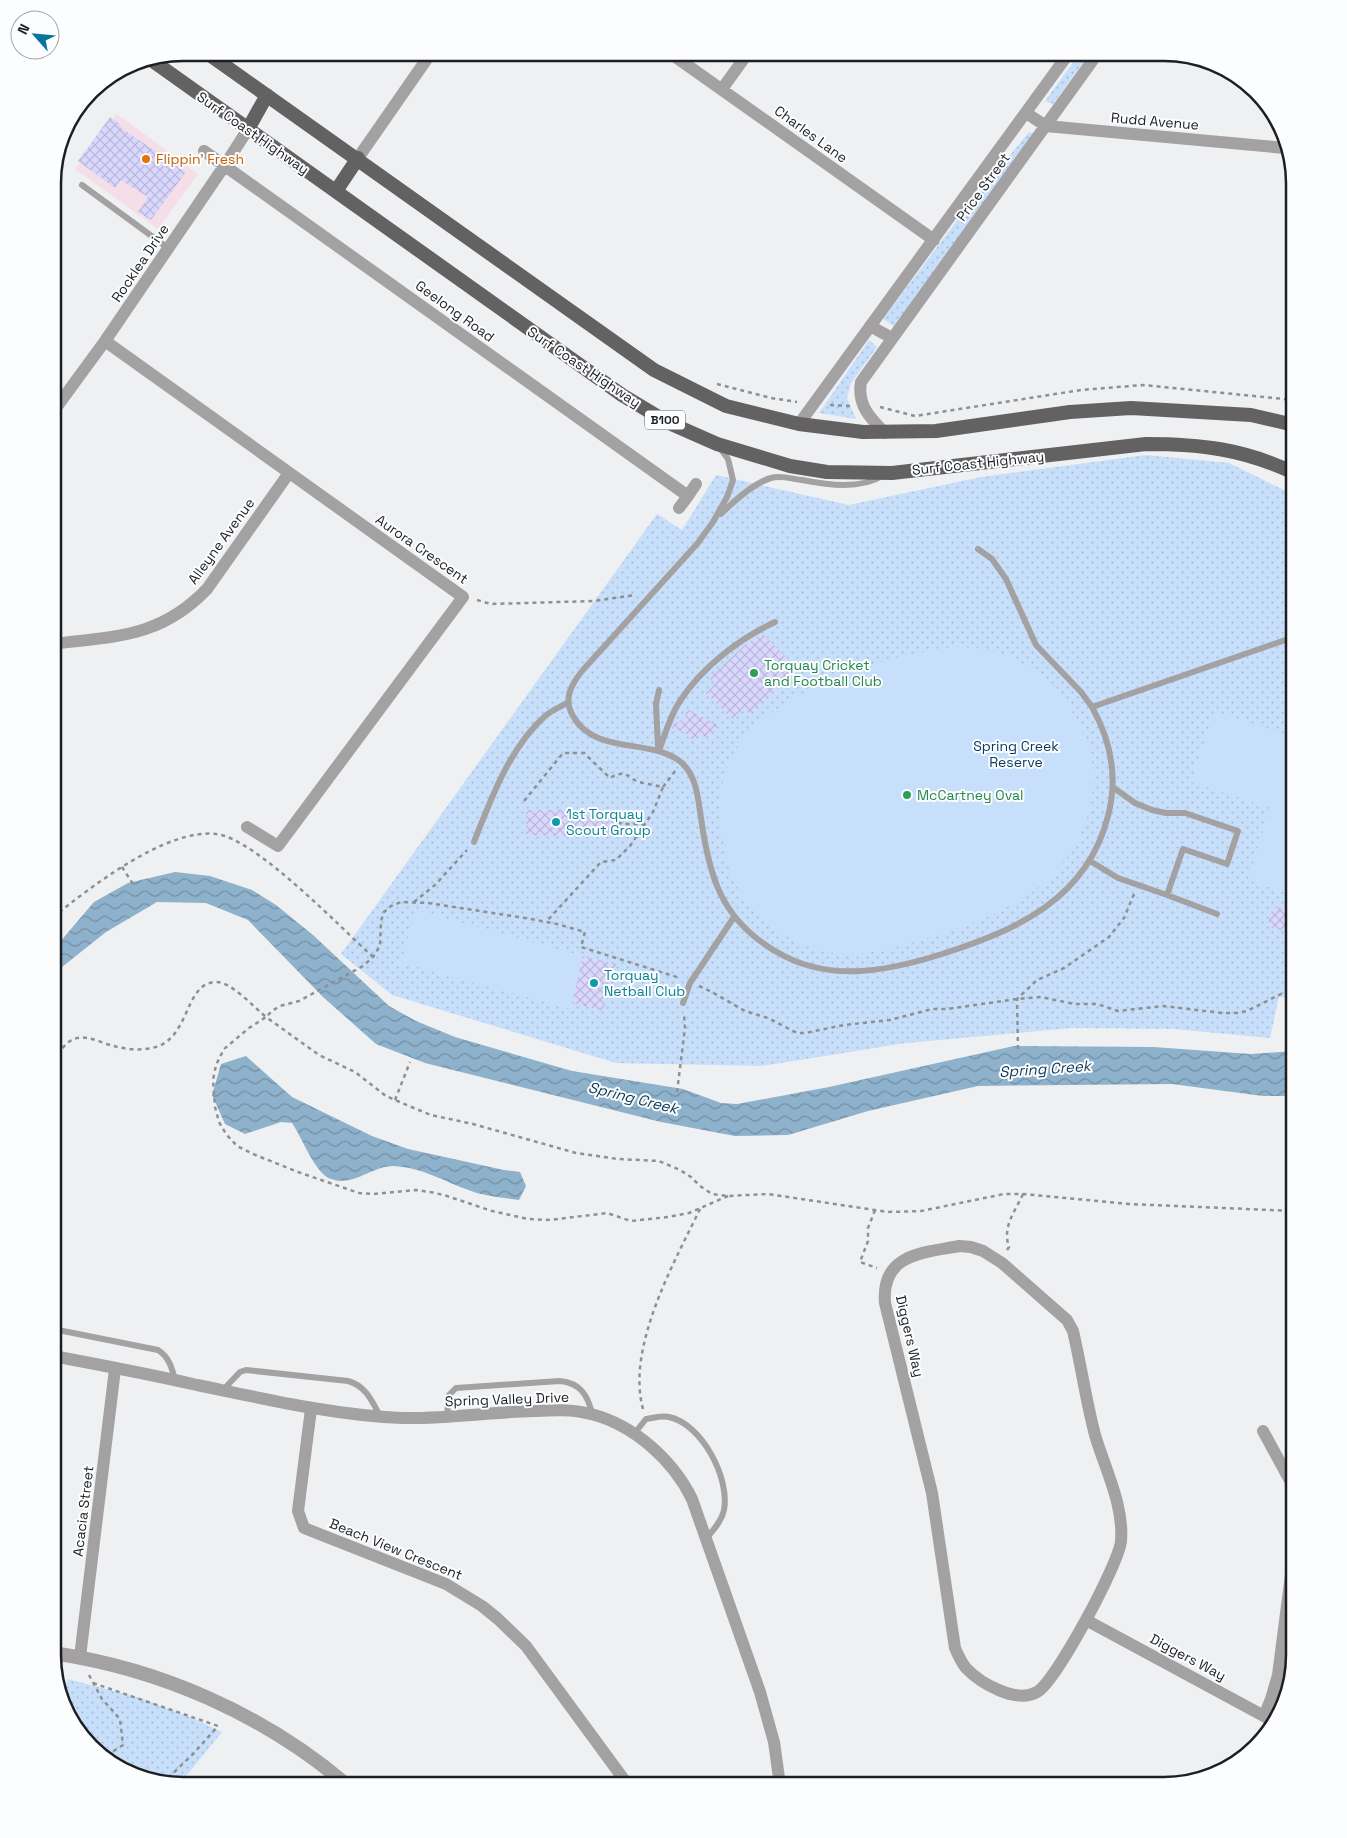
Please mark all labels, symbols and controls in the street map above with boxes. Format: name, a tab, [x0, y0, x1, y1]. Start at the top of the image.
north arrow	[10, 10, 60, 60]
text: N	[13, 21, 34, 37]
street label: Surf Coast Highway	[193, 88, 313, 178]
street label: Charles Lane	[771, 101, 851, 167]
street label: Rudd Avenue	[1110, 108, 1200, 134]
street label: Price Street	[952, 149, 1014, 225]
place label: Flippin' Fresh	[156, 150, 244, 168]
marker: Flippin' Fresh	[140, 153, 152, 165]
street label: Rocklea Drive	[107, 221, 173, 305]
street label: Geelong Road	[412, 276, 498, 346]
street label: Surf Coast Highway	[524, 322, 644, 412]
road number: B100	[645, 410, 685, 430]
street label: Surf Coast Highway	[911, 447, 1045, 479]
street label: Alleyne Avenue	[184, 494, 258, 588]
street label: Aurora Crescent	[372, 510, 472, 588]
place label: Torquay Cricket and Football Club	[764, 656, 882, 690]
marker: Torquay Cricket and Football Club	[748, 667, 760, 679]
park label: Spring Creek Reserve	[973, 737, 1059, 771]
place label: McCartney Oval	[917, 786, 1023, 804]
marker: McCartney Oval	[901, 789, 913, 801]
place label: 1st Torquay Scout Group	[566, 805, 651, 839]
marker: 1st Torquay Scout Group	[550, 816, 562, 828]
place label: Torquay Netball Club	[604, 966, 685, 1000]
marker: Torquay Netball Club	[588, 977, 600, 989]
water label: Spring Creek	[999, 1056, 1093, 1081]
water label: Spring Creek	[586, 1077, 682, 1118]
street label: Diggers Way	[892, 1293, 928, 1379]
street label: Spring Valley Drive	[445, 1388, 569, 1410]
street label: Acacia Street	[69, 1465, 97, 1557]
street label: Beach View Crescent	[327, 1514, 465, 1584]
street label: Diggers Way	[1147, 1629, 1229, 1685]

